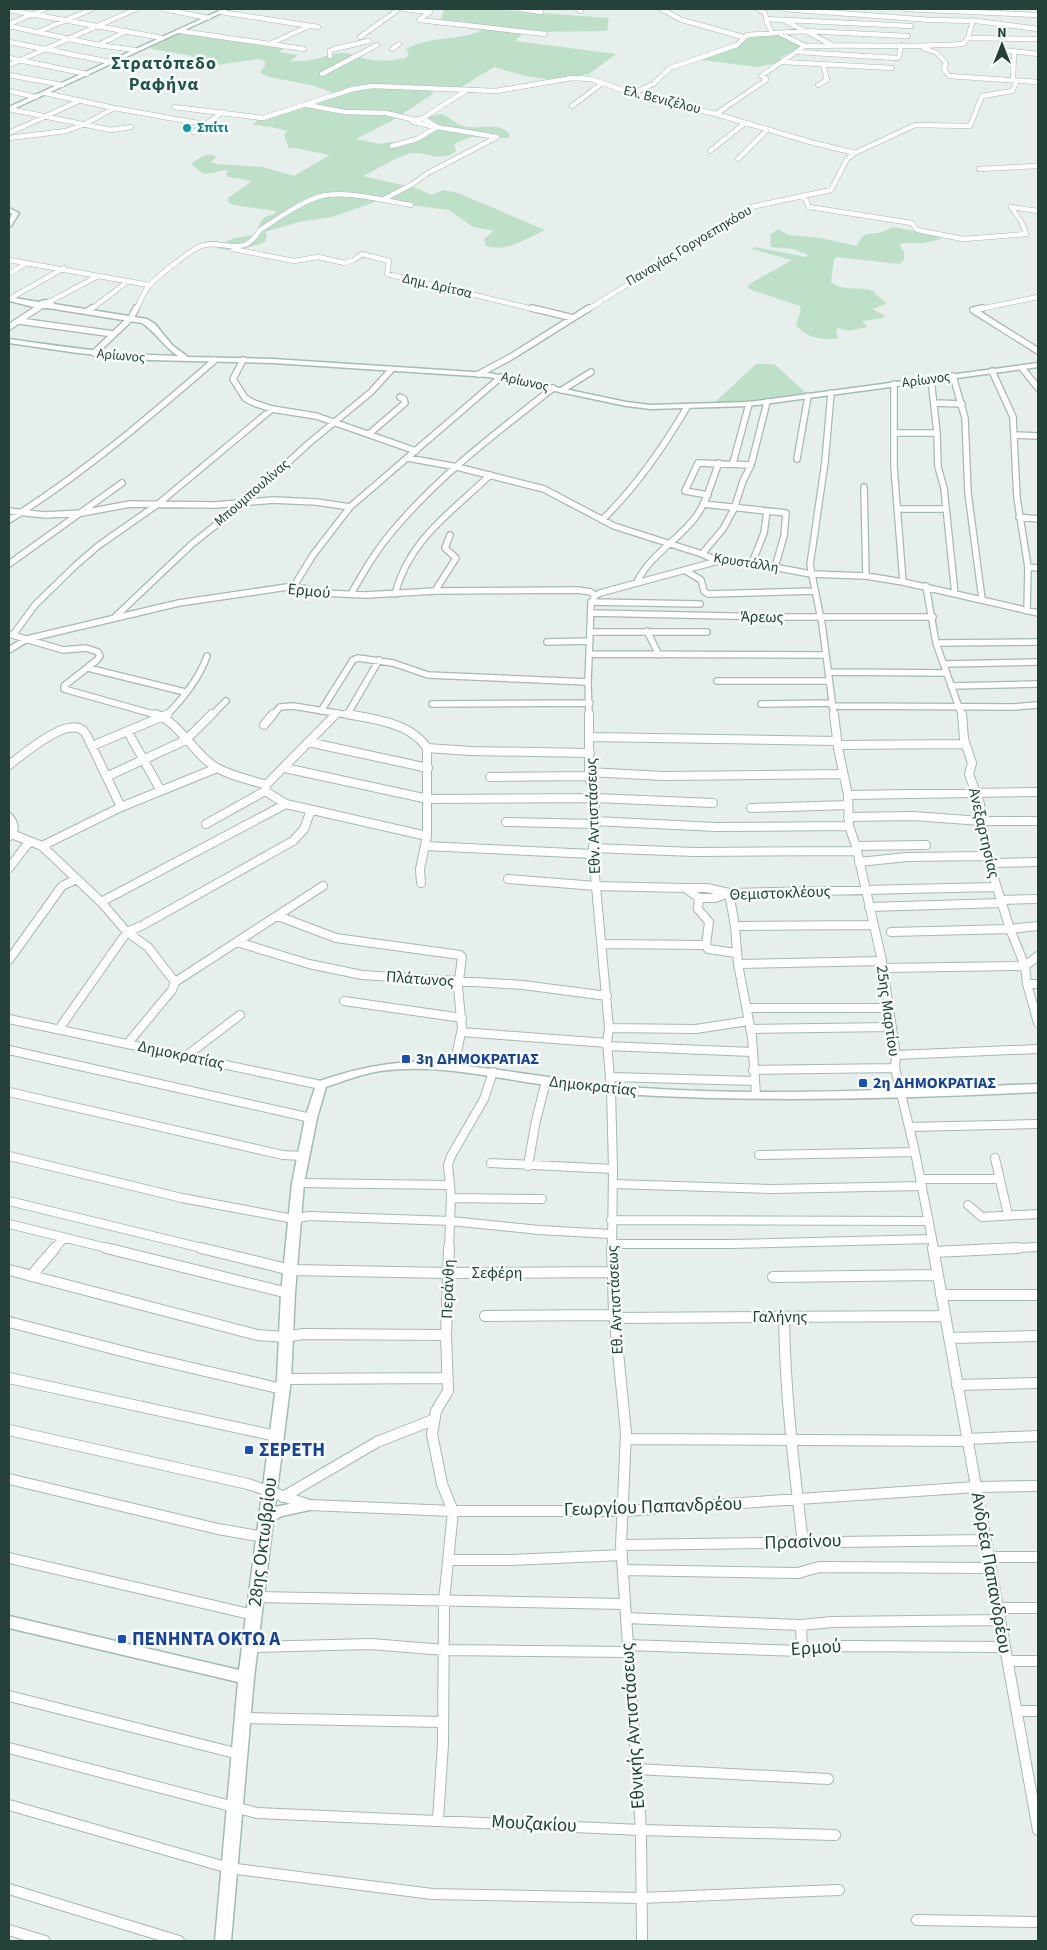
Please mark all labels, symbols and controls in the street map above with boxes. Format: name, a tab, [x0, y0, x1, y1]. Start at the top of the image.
north arrow	[977, 20, 1027, 70]
text: N	[997, 23, 1007, 43]
district label: Στρατόπεδο Ραφήνα	[111, 51, 217, 97]
street label: Ελ. Βενιζέλου	[621, 81, 703, 119]
place label: Σπίτι	[197, 118, 229, 138]
marker: Σπίτι	[181, 122, 193, 134]
street label: Παναγίας Γοργοεπηκόου	[622, 200, 756, 292]
street label: Δημ. Δρίτσα	[400, 268, 474, 304]
street label: Αρίωνος	[96, 344, 146, 368]
street label: Αρίωνος	[499, 367, 551, 397]
street label: Αρίωνος	[901, 367, 951, 393]
street label: Μπουμπουλίνας	[210, 455, 294, 531]
street label: Κρυστάλλη	[712, 548, 780, 578]
street label: Ερμού	[287, 578, 331, 604]
street label: Άρεως	[740, 606, 784, 628]
street label: Εθν. Αντιστάσεως	[580, 757, 606, 875]
street label: Ανεξαρτησίας	[963, 786, 1005, 880]
street label: Θεμιστοκλέους	[729, 880, 831, 906]
street label: 25ης Μαρτίου	[871, 964, 905, 1058]
street label: Πλάτωνος	[385, 966, 455, 992]
street label: Δημοκρατίας	[136, 1035, 226, 1075]
place label: 3η ΔΗΜΟΚΡΑΤΙΑΣ	[416, 1048, 539, 1070]
marker: 3η ΔΗΜΟΚΡΑΤΙΑΣ	[400, 1053, 412, 1065]
street label: Δημοκρατίας	[548, 1070, 638, 1102]
place label: 2η ΔΗΜΟΚΡΑΤΙΑΣ	[873, 1072, 996, 1094]
marker: 2η ΔΗΜΟΚΡΑΤΙΑΣ	[857, 1077, 869, 1089]
street label: Εθ. Αντιστάσεως	[601, 1245, 629, 1355]
street label: Περάνθη	[436, 1259, 460, 1319]
street label: Σεφέρη	[472, 1262, 522, 1284]
street label: Γαλήνης	[753, 1306, 808, 1328]
place label: ΣΕΡΕΤΗ	[259, 1437, 325, 1464]
marker: ΣΕΡΕΤΗ	[243, 1444, 255, 1456]
street label: 28ης Οκτωβρίου	[242, 1476, 284, 1608]
street label: Γεωργίου Παπανδρέου	[563, 1490, 743, 1524]
street label: Ανδρέα Παπανδρέου	[963, 1490, 1019, 1656]
street label: Πρασίνου	[764, 1527, 842, 1557]
place label: ΠΕΝΗΝΤΑ ΟΚΤΩ Α	[132, 1626, 280, 1653]
marker: ΠΕΝΗΝΤΑ ΟΚΤΩ Α	[116, 1633, 128, 1645]
street label: Ερμού	[790, 1633, 842, 1663]
street label: Εθνικής Αντιστάσεως	[614, 1642, 652, 1810]
street label: Μουζακίου	[491, 1808, 577, 1840]

